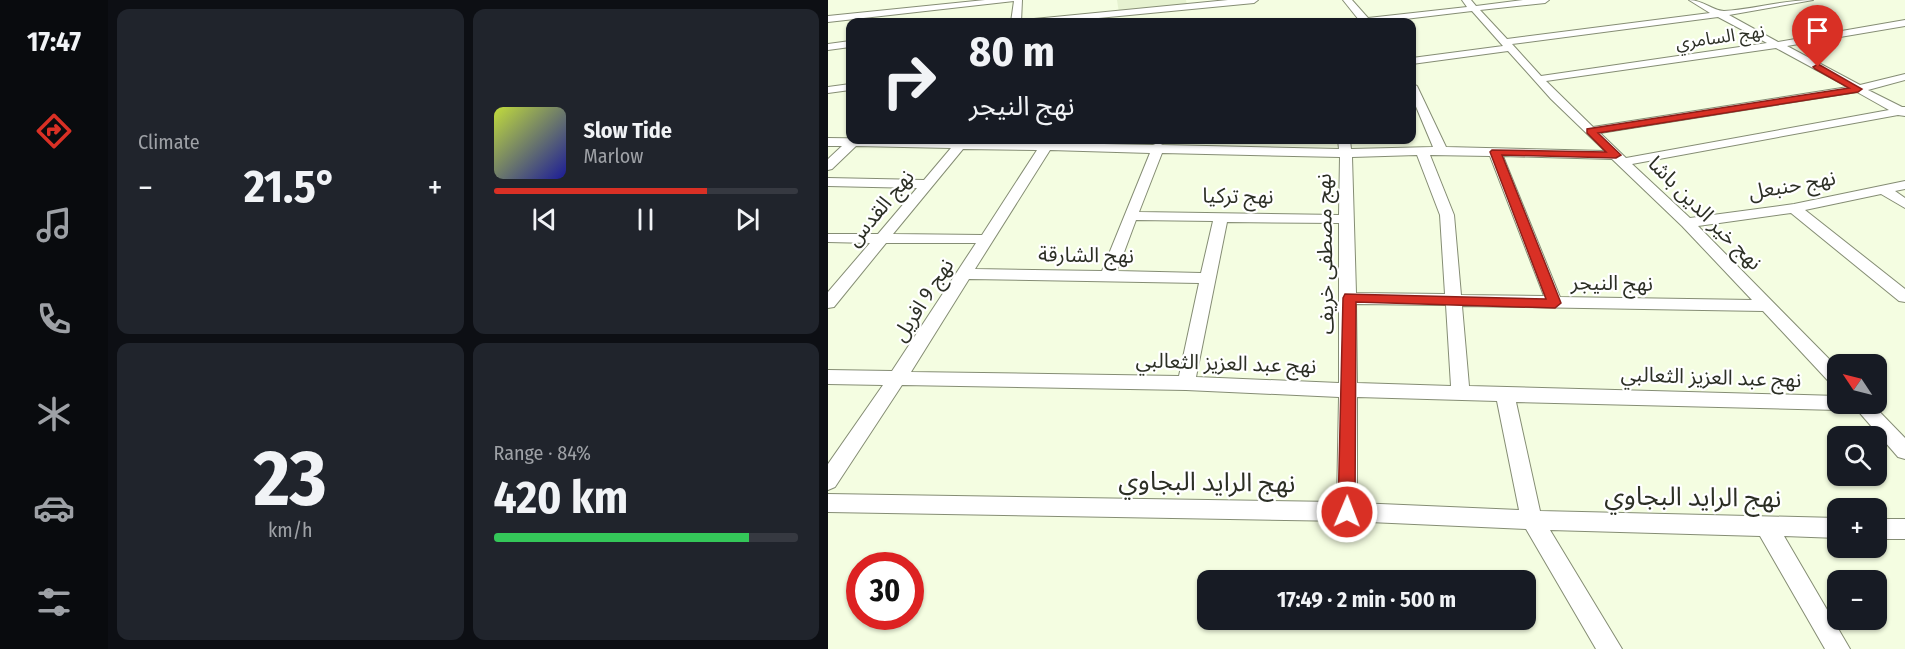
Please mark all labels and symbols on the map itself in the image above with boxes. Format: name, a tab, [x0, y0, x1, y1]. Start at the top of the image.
pin	[1792, 5, 1843, 67]
street label: نهج السامري	[1674, 20, 1766, 56]
street label: نهج خير الدين باشا	[1641, 150, 1768, 277]
street label: نهج القدس	[840, 164, 921, 253]
street label: نهج حنبعل	[1746, 165, 1838, 207]
street label: نهج مصطفى خريف	[1311, 173, 1341, 335]
street label: نهج تركيا	[1202, 182, 1274, 212]
street label: نهج الشارقة	[1038, 241, 1134, 271]
street label: نهج 9 افريل	[887, 254, 961, 347]
street label: نهج النيجر	[1570, 269, 1653, 299]
street label: نهج عبد العزيز الثعالبي	[1135, 347, 1317, 382]
north arrow	[1827, 354, 1887, 414]
street label: نهج عبد العزيز الثعالبي	[1620, 361, 1802, 396]
street label: نهج الرايد البجاوي	[1118, 465, 1296, 503]
position arrow	[1315, 480, 1379, 544]
street label: نهج الرايد البجاوي	[1604, 480, 1782, 518]
speed limit sign: 30	[846, 552, 924, 630]

